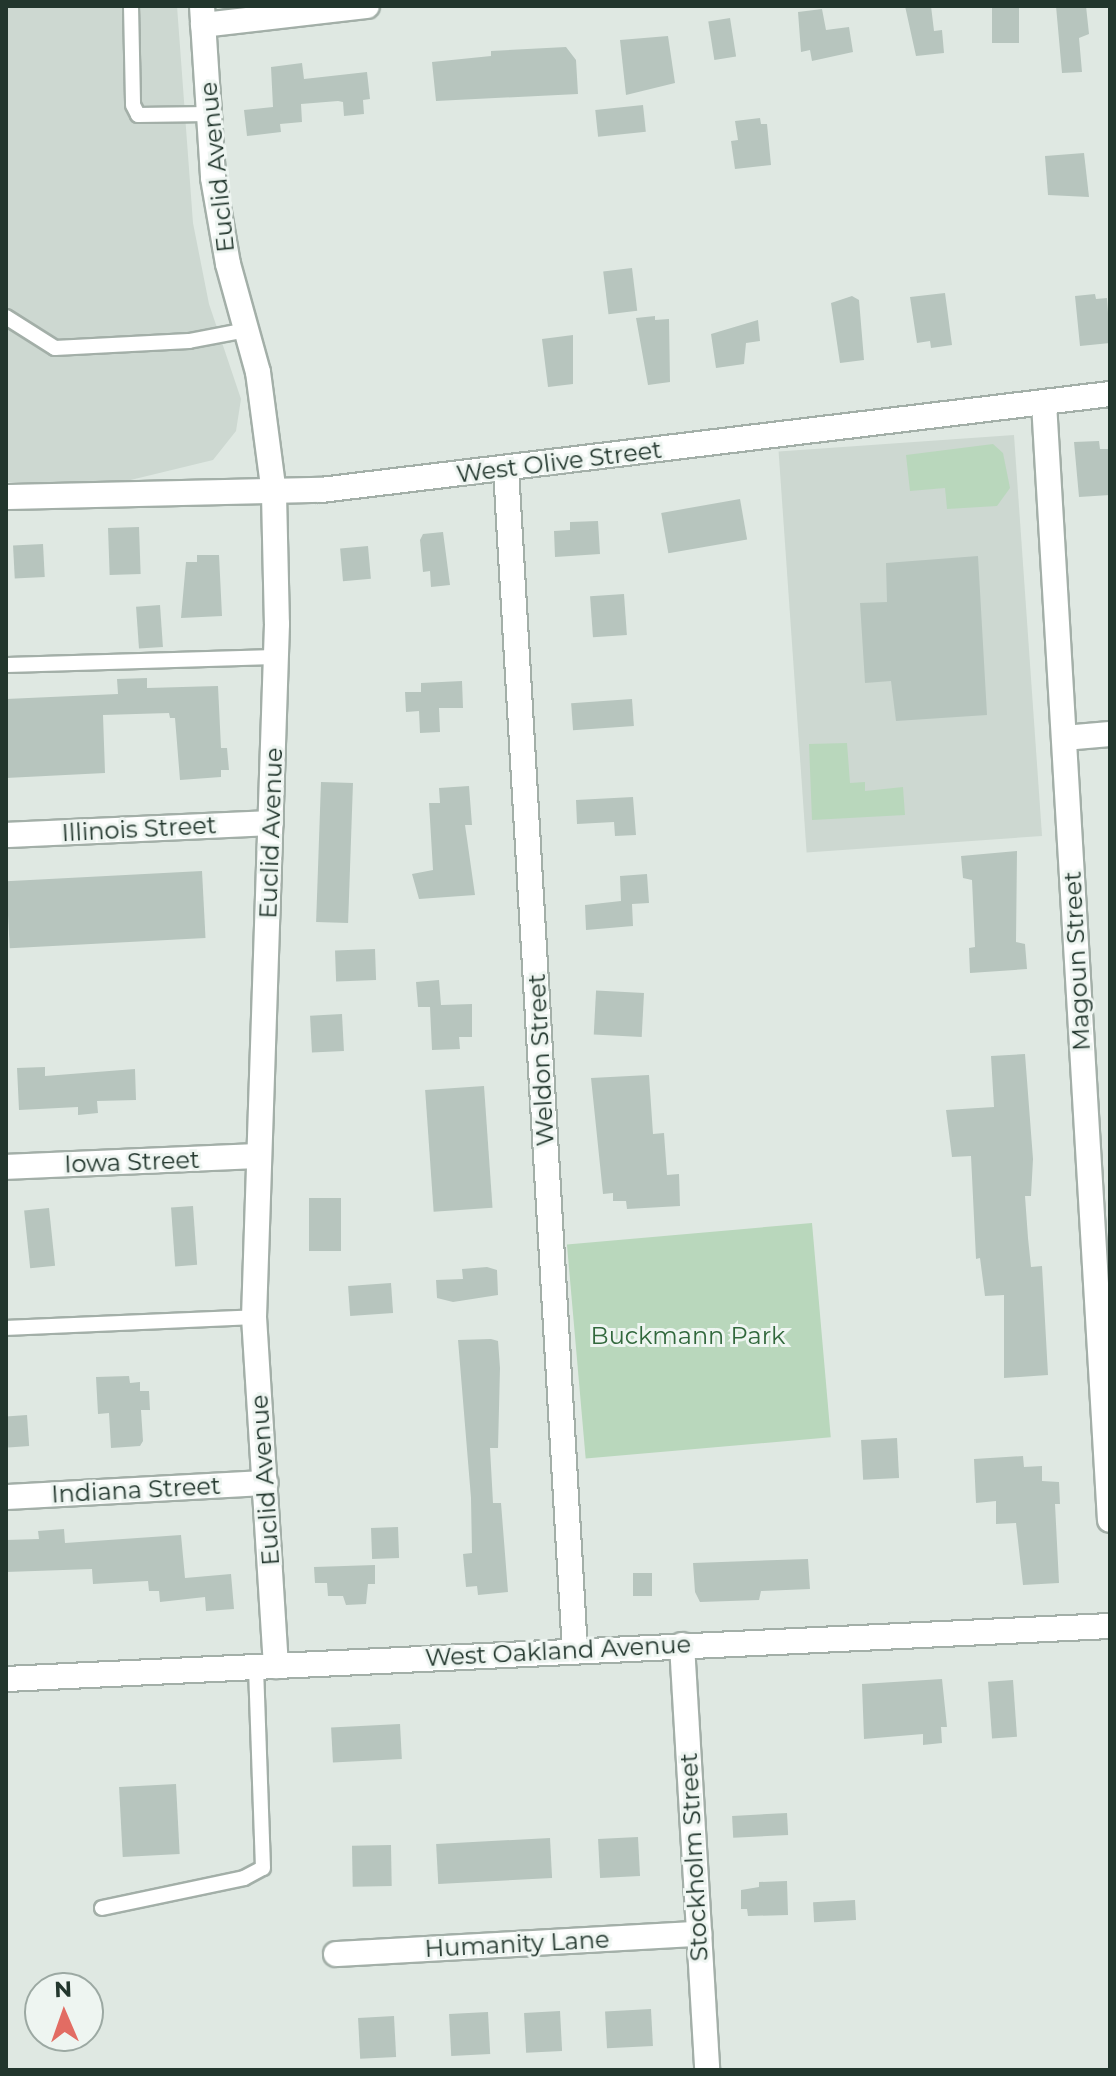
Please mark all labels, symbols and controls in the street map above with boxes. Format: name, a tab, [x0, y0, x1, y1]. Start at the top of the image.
street label: Euclid Avenue	[194, 80, 240, 254]
street label: West Olive Street	[455, 435, 663, 489]
street label: Euclid Avenue	[254, 747, 288, 919]
street label: Illinois Street	[61, 811, 217, 847]
street label: Magoun Street	[1058, 870, 1096, 1052]
street label: Weldon Street	[522, 973, 560, 1147]
street label: Iowa Street	[64, 1145, 200, 1179]
park label: Buckmann Park	[591, 1322, 785, 1350]
street label: Euclid Avenue	[245, 1394, 285, 1566]
street label: Indiana Street	[51, 1471, 221, 1509]
street label: West Oakland Avenue	[424, 1630, 692, 1672]
street label: Stockholm Street	[674, 1752, 714, 1962]
street label: Humanity Lane	[424, 1925, 610, 1963]
north arrow	[24, 1972, 104, 2052]
text: N	[54, 1976, 73, 2003]

